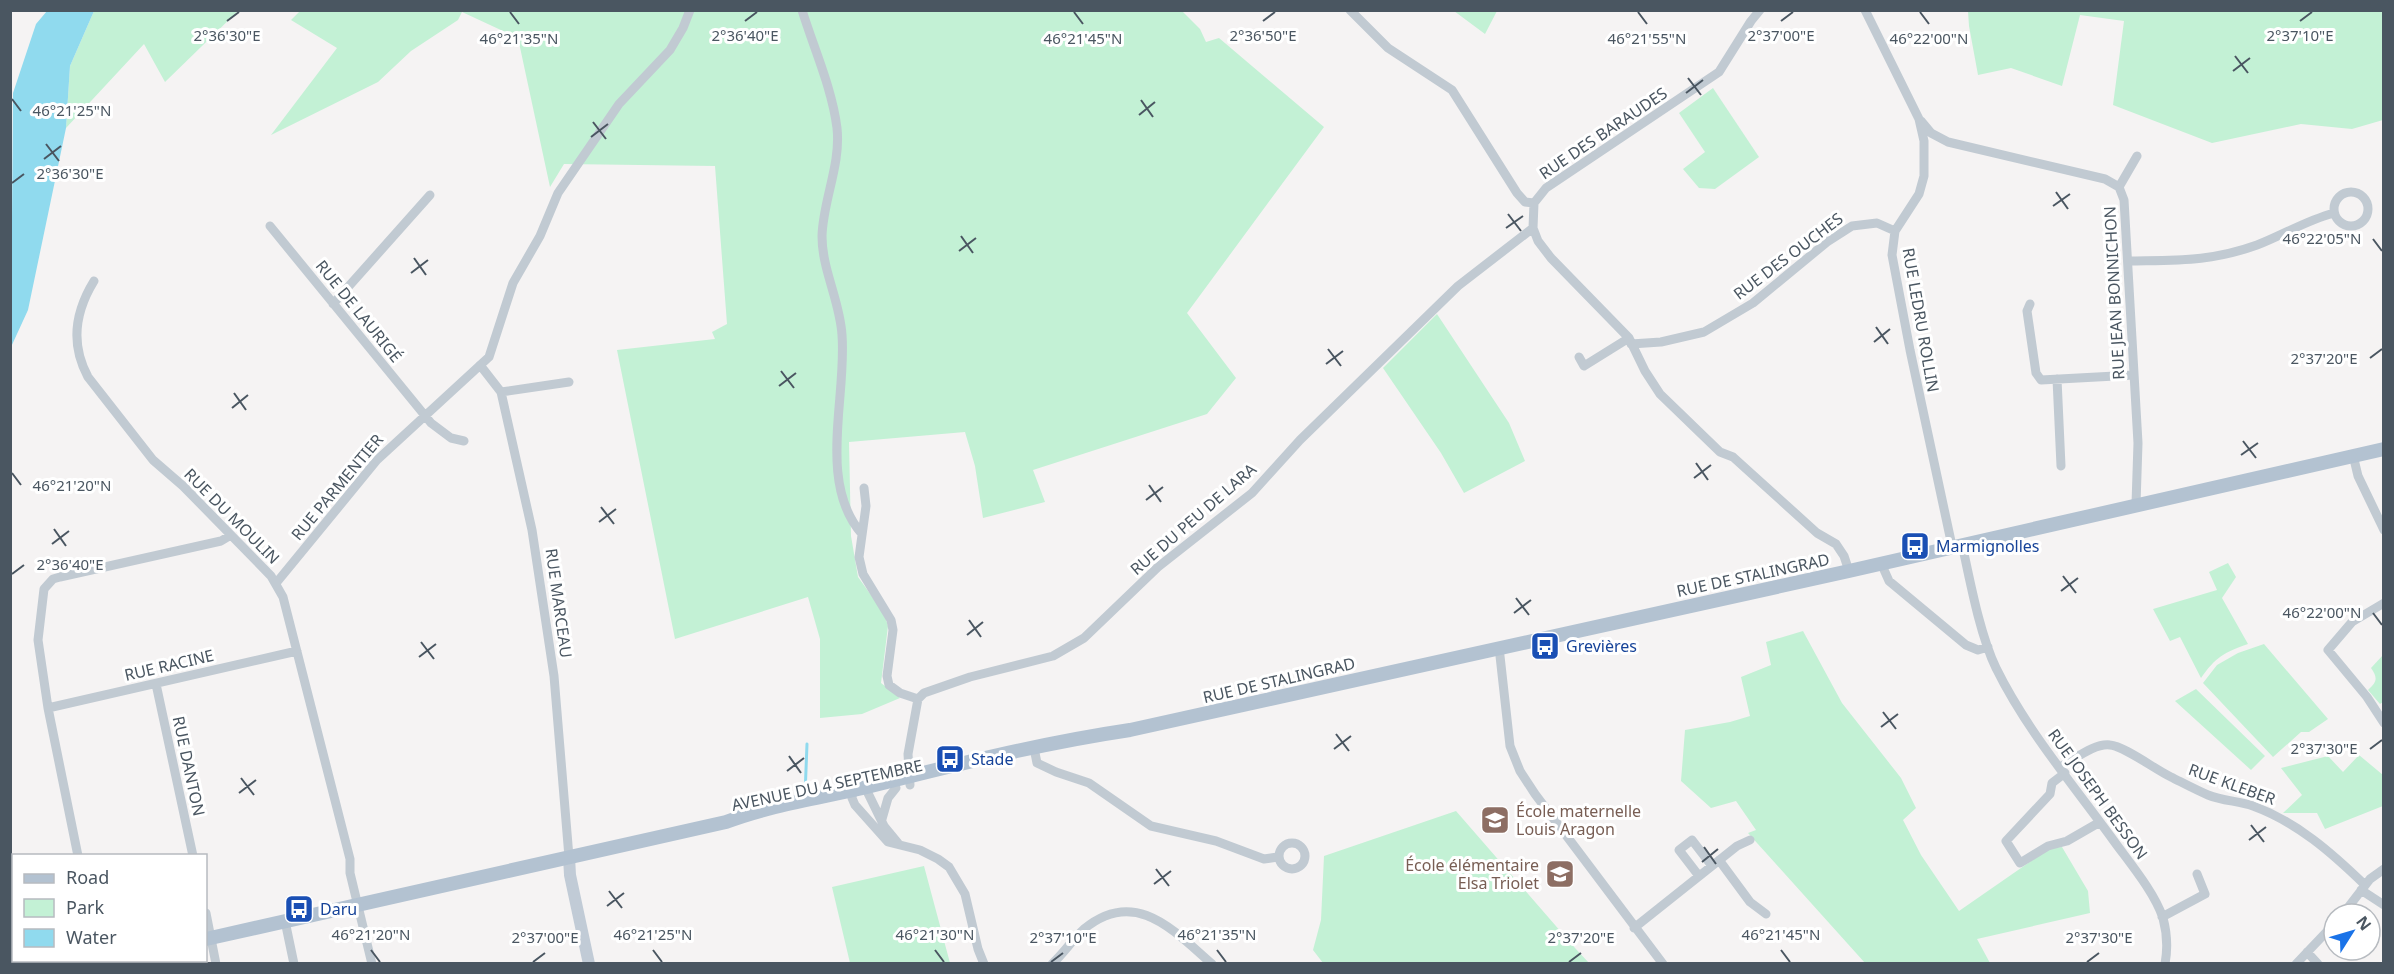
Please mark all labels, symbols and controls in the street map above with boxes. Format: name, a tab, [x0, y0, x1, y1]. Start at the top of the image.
text: 2°36'30"E	[193, 25, 261, 45]
text: 2°36'40"E	[711, 25, 779, 45]
text: 2°36'50"E	[1229, 25, 1297, 45]
text: 2°37'00"E	[1747, 25, 1815, 45]
text: 2°37'10"E	[2266, 25, 2334, 45]
text: 46°21'35"N	[480, 28, 558, 48]
text: 46°21'45"N	[1044, 28, 1122, 48]
text: 46°21'55"N	[1608, 28, 1686, 48]
text: 46°22'00"N	[1890, 28, 1968, 48]
street label: RUE DES BARAUDES	[1535, 82, 1672, 184]
text: 46°21'25"N	[33, 100, 111, 120]
text: 2°36'30"E	[36, 163, 104, 183]
street label: RUE JEAN BONNICHON	[2098, 206, 2130, 380]
street label: RUE DES OUCHES	[1729, 207, 1848, 305]
text: 46°22'05"N	[2283, 228, 2361, 248]
street label: RUE LEDRU ROLLIN	[1897, 246, 1945, 394]
street label: RUE DE LAURIGÉ	[311, 255, 407, 367]
text: 2°37'20"E	[2290, 348, 2358, 368]
street label: RUE PARMENTIER	[286, 429, 388, 545]
street label: RUE DU PEU DE LARA	[1125, 458, 1261, 580]
street label: RUE DU MOULIN	[179, 463, 285, 569]
text: 46°21'20"N	[33, 475, 111, 495]
bus stop icon: Marmignolles	[1899, 530, 1931, 562]
place label: Marmignolles	[1936, 535, 2040, 557]
street label: RUE MARCEAU	[540, 547, 578, 659]
street label: RUE DE STALINGRAD	[1675, 548, 1831, 602]
text: 2°36'40"E	[36, 554, 104, 574]
text: 46°22'00"N	[2283, 602, 2361, 622]
bus stop icon: Grevières	[1529, 630, 1561, 662]
place label: Grevières	[1566, 635, 1637, 657]
street label: RUE RACINE	[122, 644, 216, 686]
street label: RUE DE STALINGRAD	[1201, 652, 1357, 708]
street label: RUE DANTON	[168, 714, 210, 818]
street label: RUE JOSEPH BESSON	[2043, 724, 2153, 864]
text: 2°37'30"E	[2290, 738, 2358, 758]
bus stop icon: Stade	[934, 743, 966, 775]
place label: Stade	[971, 748, 1013, 770]
street label: AVENUE DU 4 SEPTEMBRE	[729, 754, 925, 816]
street label: RUE KLEBER	[2185, 758, 2279, 810]
place label: École maternelle Louis Aragon	[1516, 800, 1641, 840]
school or university icon: École maternelle Louis Aragon	[1479, 804, 1511, 836]
legend	[12, 854, 207, 962]
place label: École élémentaire Elsa Triolet	[1405, 854, 1539, 894]
school or university icon: École élémentaire Elsa Triolet	[1544, 858, 1576, 890]
text: Road	[66, 865, 109, 889]
bus stop icon: Daru	[283, 893, 315, 925]
text: Park	[66, 895, 104, 919]
place label: Daru	[320, 898, 357, 920]
north arrow	[2322, 902, 2382, 962]
text: N	[2351, 911, 2377, 935]
text: 46°21'20"N	[332, 924, 410, 944]
text: 46°21'25"N	[614, 924, 692, 944]
text: 46°21'30"N	[896, 924, 974, 944]
text: 46°21'35"N	[1178, 924, 1256, 944]
text: 46°21'45"N	[1742, 924, 1820, 944]
text: Water	[66, 925, 117, 949]
text: 2°37'00"E	[511, 927, 579, 947]
text: 2°37'10"E	[1029, 927, 1097, 947]
text: 2°37'20"E	[1547, 927, 1615, 947]
text: 2°37'30"E	[2065, 927, 2133, 947]

